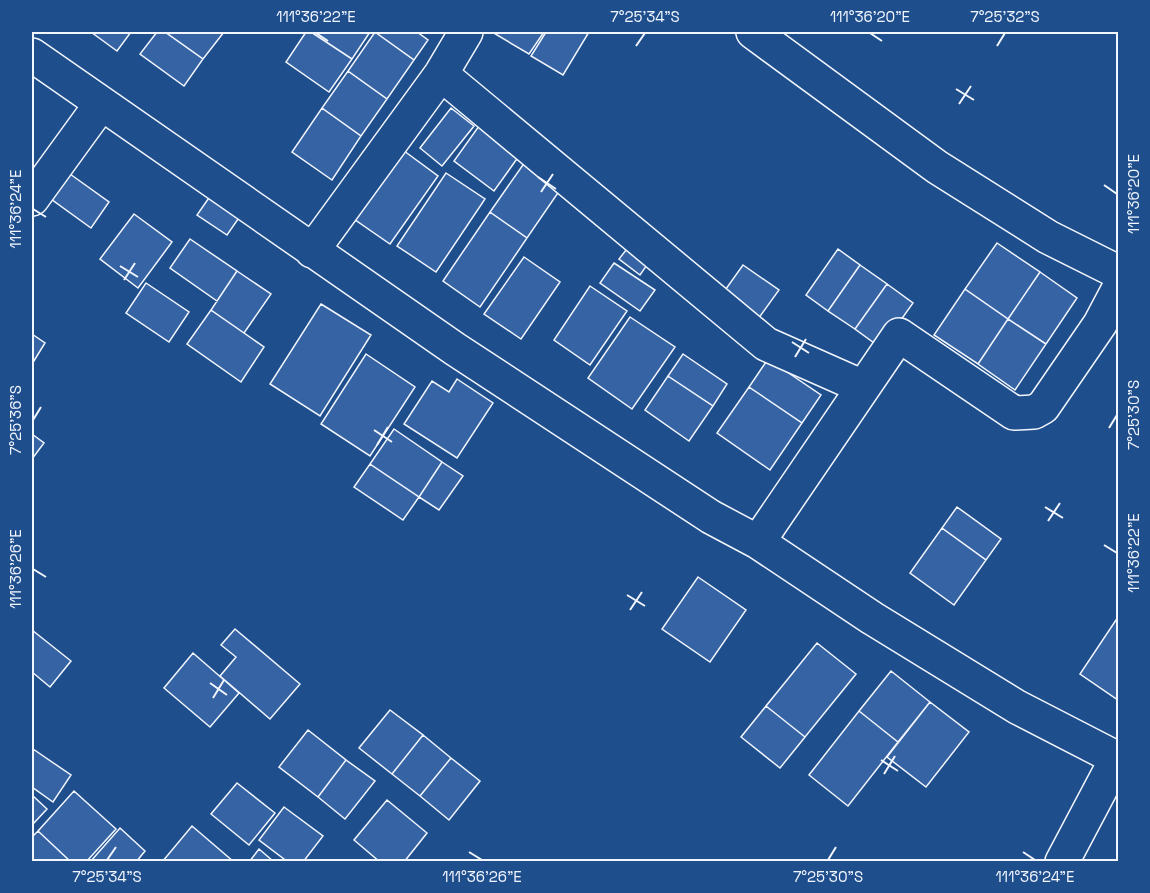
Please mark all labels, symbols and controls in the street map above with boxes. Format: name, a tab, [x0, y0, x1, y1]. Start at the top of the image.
text: 111°36'22"E	[276, 7, 356, 26]
text: 7°25'34"S	[610, 7, 680, 26]
text: 111°36'20"E	[830, 7, 910, 26]
text: 7°25'32"S	[970, 7, 1040, 26]
text: 111°36'20"E	[1124, 154, 1143, 234]
text: 111°36'24"E	[6, 170, 25, 248]
text: 7°25'30"S	[1124, 380, 1143, 450]
text: 7°25'36"S	[6, 385, 25, 455]
text: 111°36'22"E	[1124, 513, 1143, 593]
text: 111°36'26"E	[6, 529, 25, 609]
text: 7°25'34"S	[72, 867, 142, 886]
text: 111°36'26"E	[442, 867, 522, 886]
text: 7°25'30"S	[793, 867, 863, 886]
text: 111°36'24"E	[996, 867, 1074, 886]

